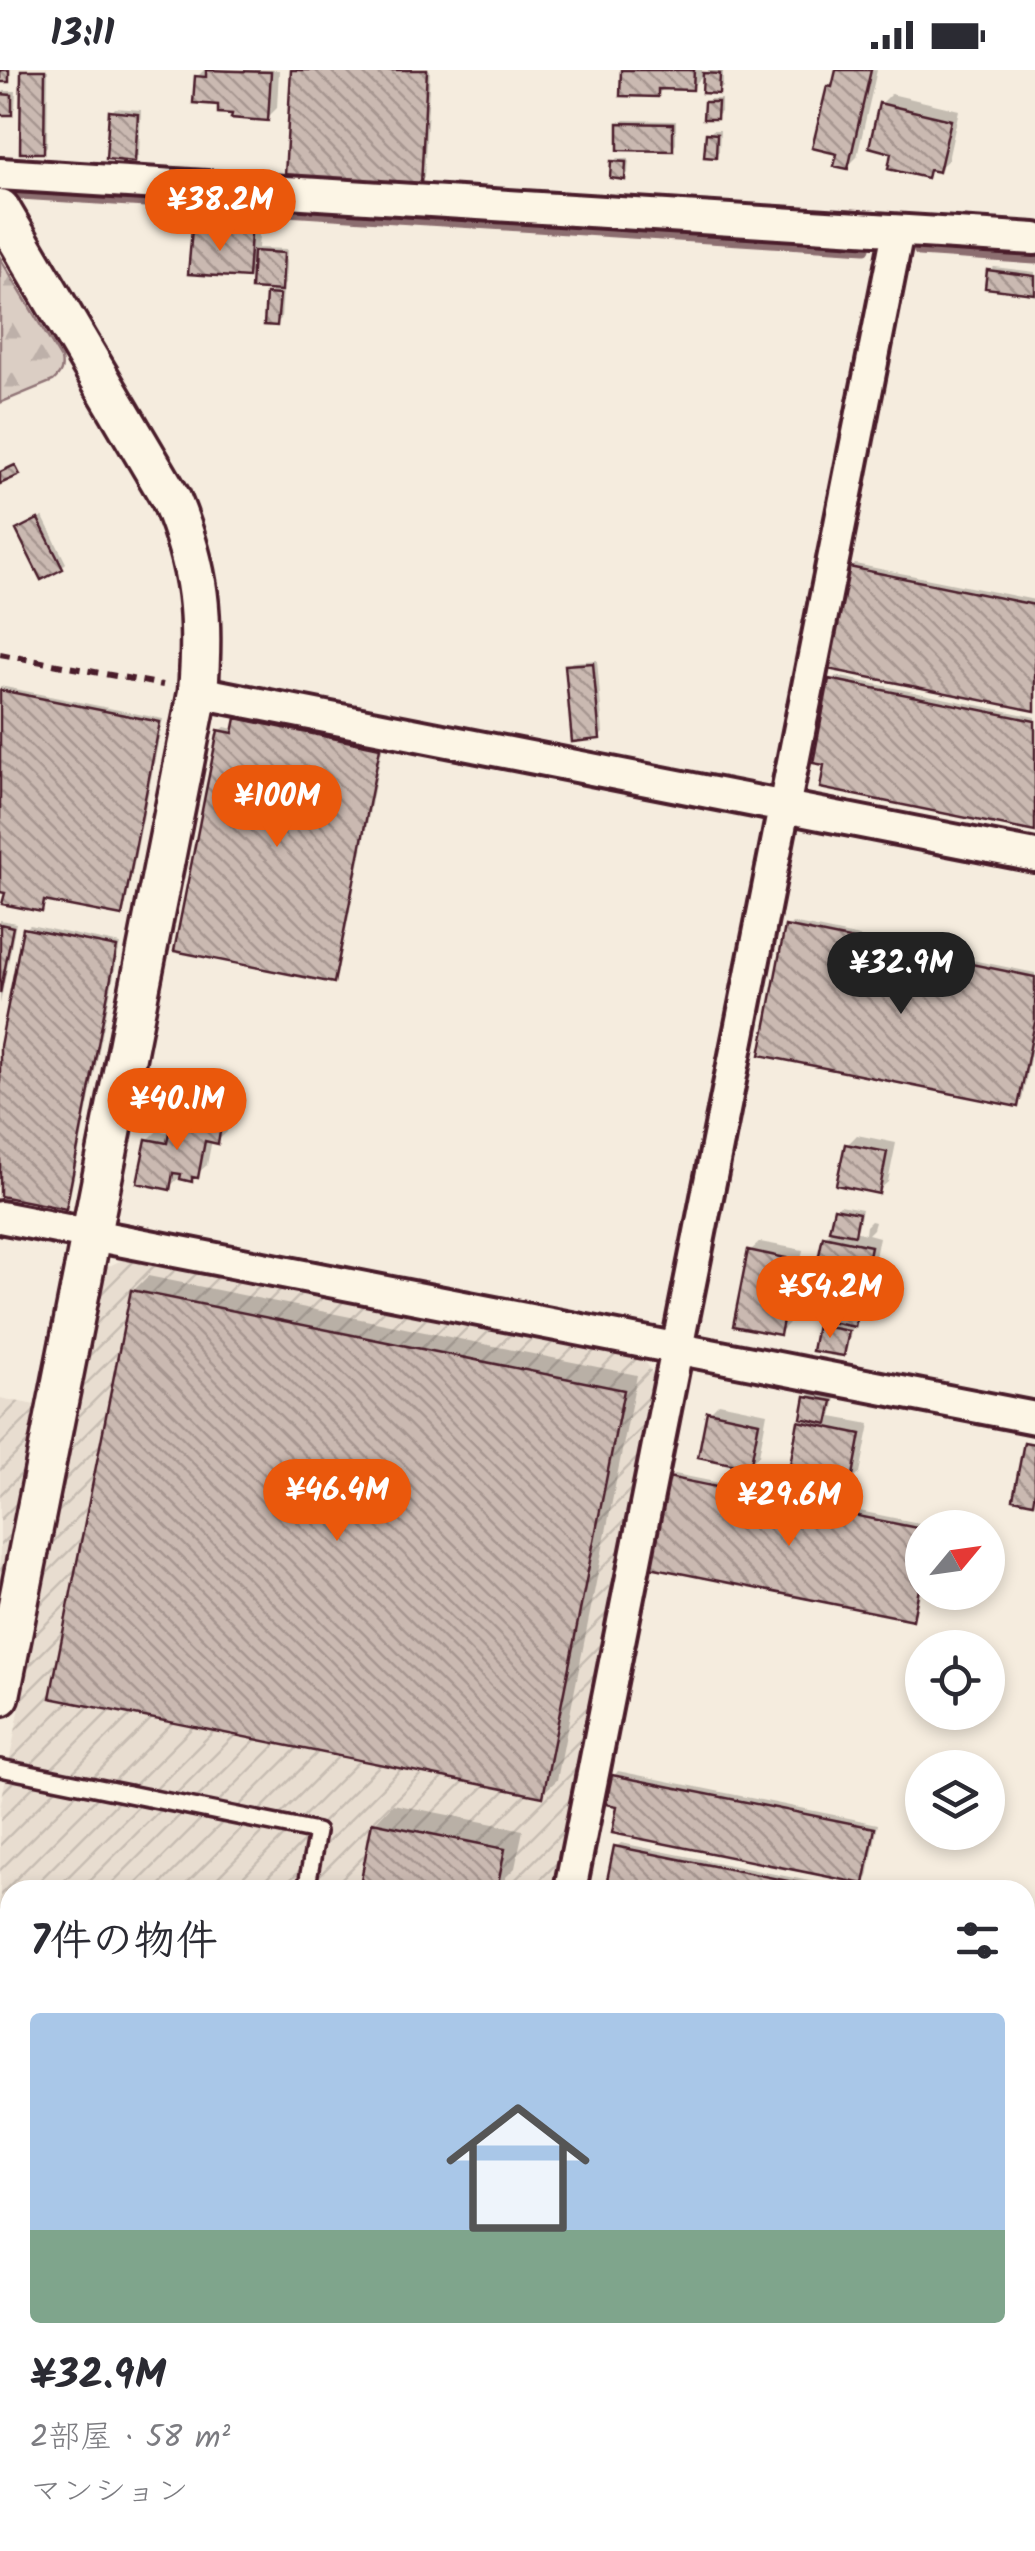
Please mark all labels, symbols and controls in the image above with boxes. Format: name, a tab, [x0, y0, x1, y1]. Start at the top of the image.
text: 13:11	[50, 5, 115, 65]
pin: ¥38.2M	[139, 169, 301, 254]
text: ¥38.2M	[167, 176, 273, 227]
pin: ¥100M	[207, 765, 347, 850]
text: ¥100M	[234, 772, 320, 823]
pin: ¥32.9M	[820, 932, 982, 1017]
text: ¥32.9M	[849, 939, 953, 990]
pin: ¥40.1M	[96, 1068, 258, 1153]
text: ¥40.1M	[130, 1075, 224, 1126]
pin: ¥54.2M	[749, 1256, 911, 1341]
text: ¥54.2M	[778, 1263, 882, 1314]
pin: ¥46.4M	[256, 1459, 418, 1544]
pin: ¥29.6M	[708, 1464, 870, 1549]
text: ¥46.4M	[285, 1466, 389, 1517]
text: ¥29.6M	[737, 1471, 841, 1522]
north arrow	[905, 1510, 1005, 1610]
map controls	[905, 1510, 1005, 1850]
button: locate	[905, 1630, 1005, 1730]
button: layers	[905, 1750, 1005, 1850]
text: 7件の物件	[30, 1909, 218, 1976]
icon: filters	[950, 1913, 1005, 1968]
icon: home	[428, 2078, 608, 2258]
text: ¥32.9M	[30, 2343, 166, 2410]
text: 2部屋 · 58 m²	[30, 2413, 230, 2464]
text: マンション	[30, 2467, 189, 2518]

